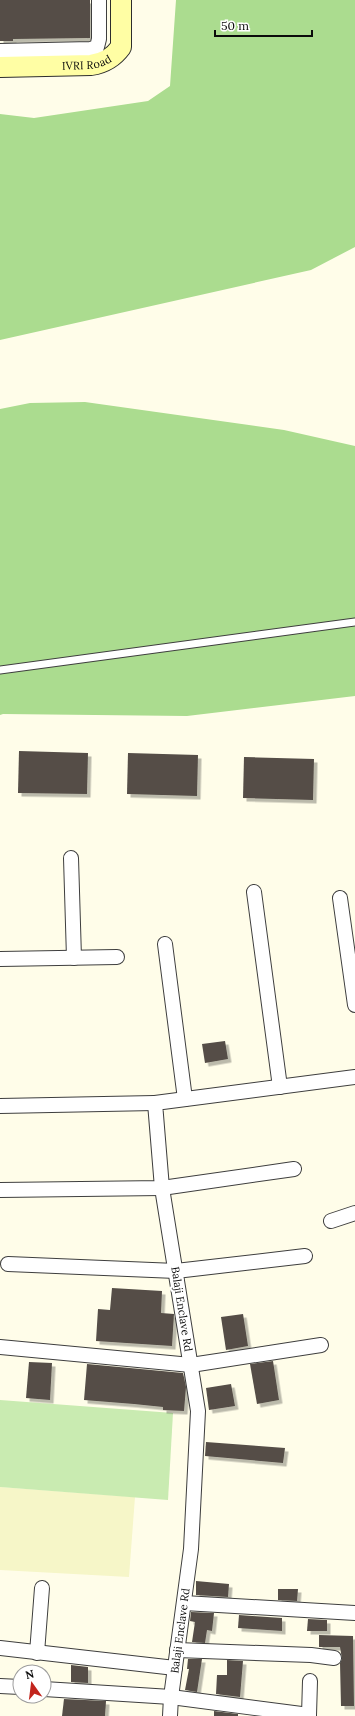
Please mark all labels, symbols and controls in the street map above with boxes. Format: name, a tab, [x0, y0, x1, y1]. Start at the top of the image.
scale bar	[215, 12, 312, 38]
text: 50 m	[221, 18, 249, 33]
street label: IVRI Road	[62, 52, 114, 73]
street label: Balaji Enclave Rd	[168, 1266, 196, 1353]
street label: Balaji Enclave Rd	[167, 1587, 193, 1674]
north arrow	[12, 1664, 52, 1704]
text: N	[24, 1666, 36, 1682]

